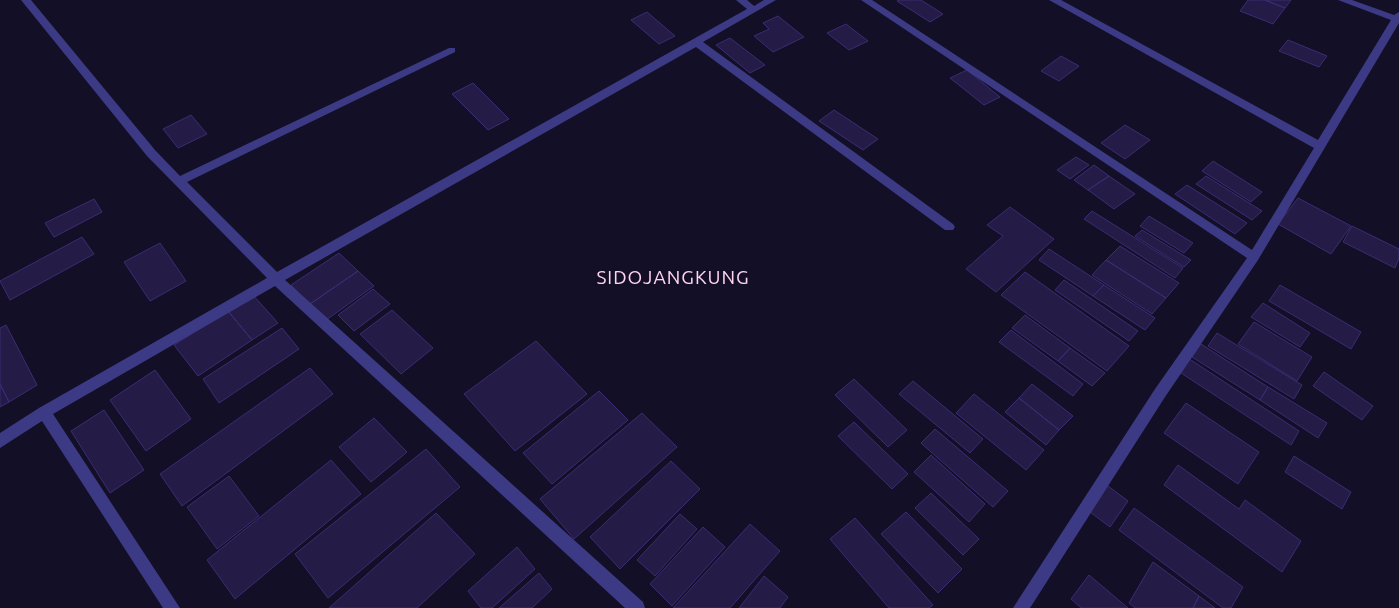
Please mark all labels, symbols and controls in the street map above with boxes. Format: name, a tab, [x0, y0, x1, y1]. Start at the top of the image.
district label: SIDOJANGKUNG	[596, 266, 750, 288]

